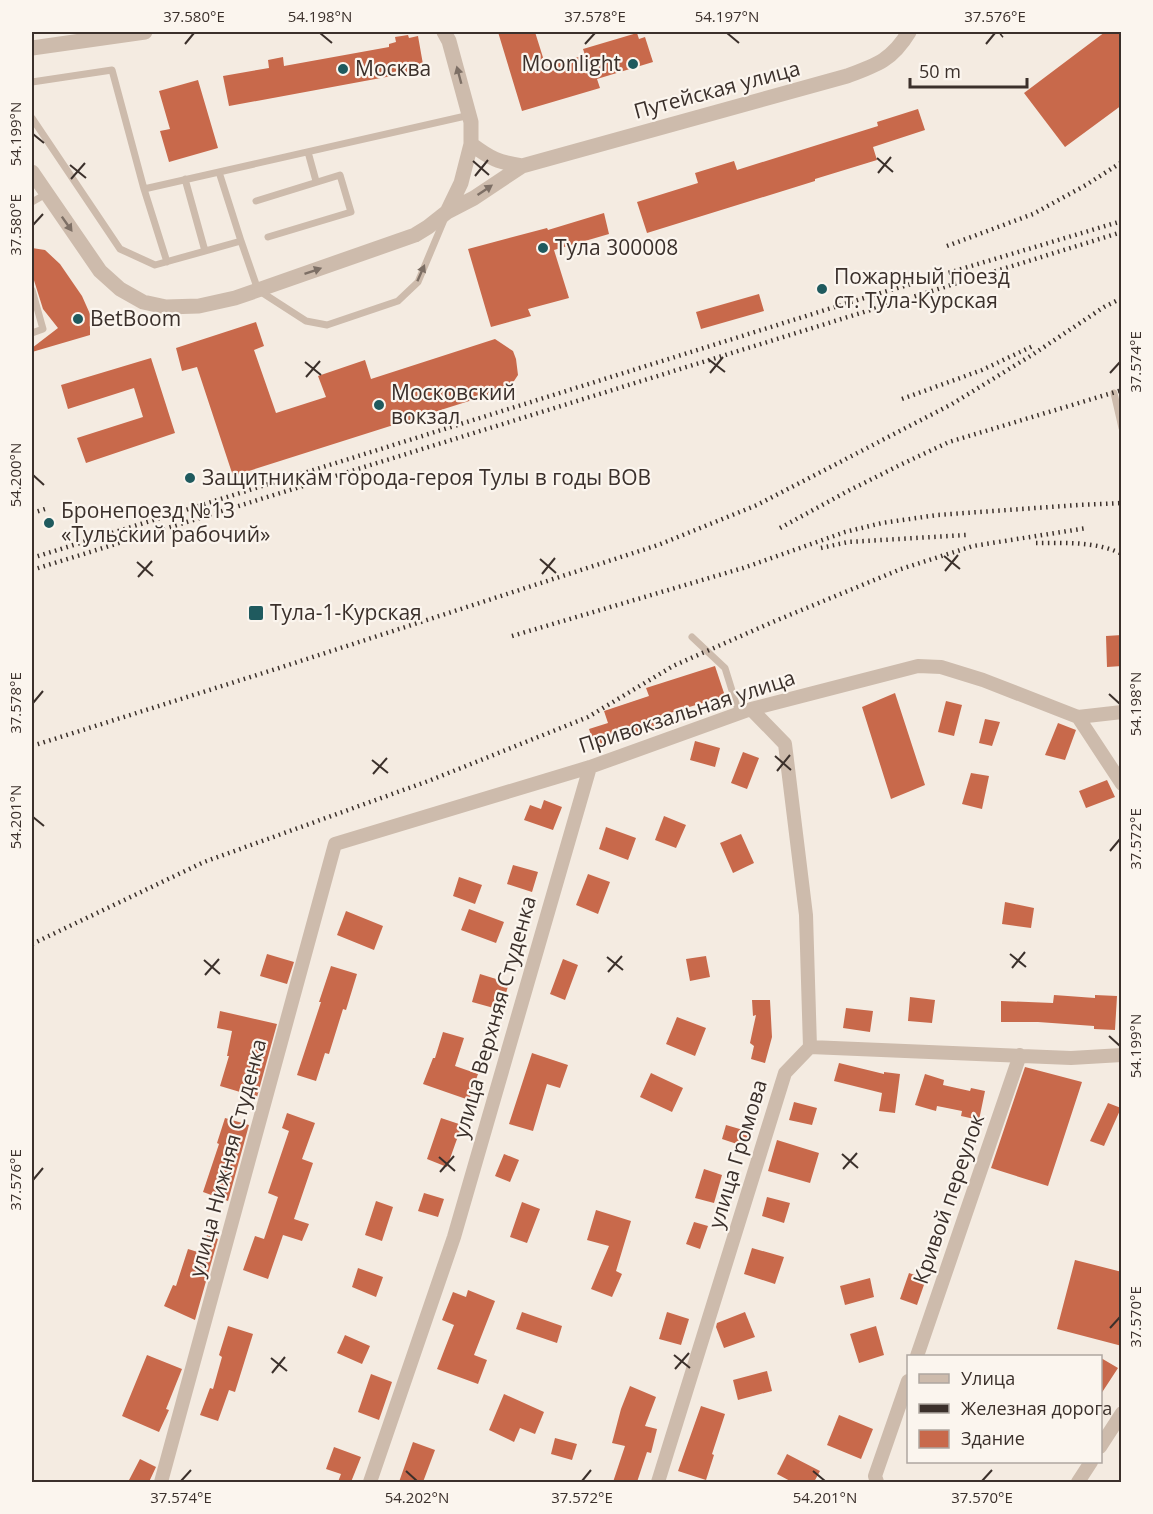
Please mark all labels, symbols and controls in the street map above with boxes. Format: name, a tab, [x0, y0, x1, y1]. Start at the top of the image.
text: 37.580°E	[163, 6, 225, 26]
text: 54.198°N	[288, 6, 352, 26]
text: 37.578°E	[564, 6, 626, 26]
text: 54.197°N	[695, 6, 759, 26]
text: 37.576°E	[964, 6, 1026, 26]
place label: Moonlight	[522, 49, 621, 77]
scale bar	[910, 51, 1027, 89]
street label: Путейская улица	[630, 53, 803, 125]
place label: Москва	[355, 54, 431, 82]
marker: Moonlight	[626, 57, 640, 71]
text: 50 m	[919, 59, 961, 83]
marker: Москва	[336, 62, 350, 76]
one-way arrow	[453, 66, 463, 84]
text: 54.199°N	[5, 102, 25, 166]
one-way arrow	[477, 184, 493, 196]
text: 37.580°E	[5, 194, 25, 256]
one-way arrow	[61, 215, 73, 231]
place label: Тула 300008	[555, 233, 678, 261]
marker: Тула 300008	[536, 241, 550, 255]
place label: Пожарный поезд ст. Тула-Курская	[834, 262, 1010, 314]
one-way arrow	[417, 264, 426, 281]
one-way arrow	[304, 265, 322, 275]
marker: Пожарный поезд ст. Тула-Курская	[815, 282, 829, 296]
place label: BetBoom	[90, 304, 181, 332]
marker: BetBoom	[71, 312, 85, 326]
text: 37.574°E	[1125, 331, 1145, 393]
place label: Московский вокзал	[391, 378, 516, 430]
marker: Московский вокзал	[372, 398, 386, 412]
text: 54.200°N	[5, 443, 25, 507]
place label: Защитникам города-героя Тулы в годы ВОВ	[202, 463, 651, 491]
marker: Защитникам города-героя Тулы в годы ВОВ	[183, 471, 197, 485]
place label: Бронепоезд №13 «Тульский рабочий»	[61, 496, 270, 548]
marker: Бронепоезд №13 «Тульский рабочий»	[42, 516, 56, 530]
place label: Тула-1-Курская	[270, 598, 422, 626]
marker: Тула-1-Курская	[247, 604, 265, 622]
street label: Привокзальная улица	[575, 663, 798, 759]
text: 37.578°E	[5, 672, 25, 734]
text: 54.198°N	[1125, 672, 1145, 736]
text: 54.201°N	[5, 785, 25, 849]
text: 37.572°E	[1125, 808, 1145, 870]
street label: улица Верхняя Cтуденка	[446, 892, 542, 1141]
text: 54.199°N	[1125, 1014, 1145, 1078]
street label: улица Нижняя Cтуденкa	[182, 1035, 272, 1280]
street label: улица Громова	[701, 1076, 773, 1232]
street label: Кривой переулок	[906, 1110, 990, 1287]
text: 37.576°E	[5, 1149, 25, 1211]
text: 37.570°E	[1125, 1286, 1145, 1348]
legend	[907, 1355, 1102, 1463]
text: Улица	[961, 1366, 1015, 1390]
text: Железная дорога	[961, 1396, 1112, 1420]
text: Здание	[961, 1426, 1025, 1450]
text: 37.574°E	[150, 1487, 212, 1507]
text: 54.202°N	[385, 1487, 449, 1507]
text: 37.572°E	[551, 1487, 613, 1507]
text: 54.201°N	[793, 1487, 857, 1507]
text: 37.570°E	[951, 1487, 1013, 1507]

